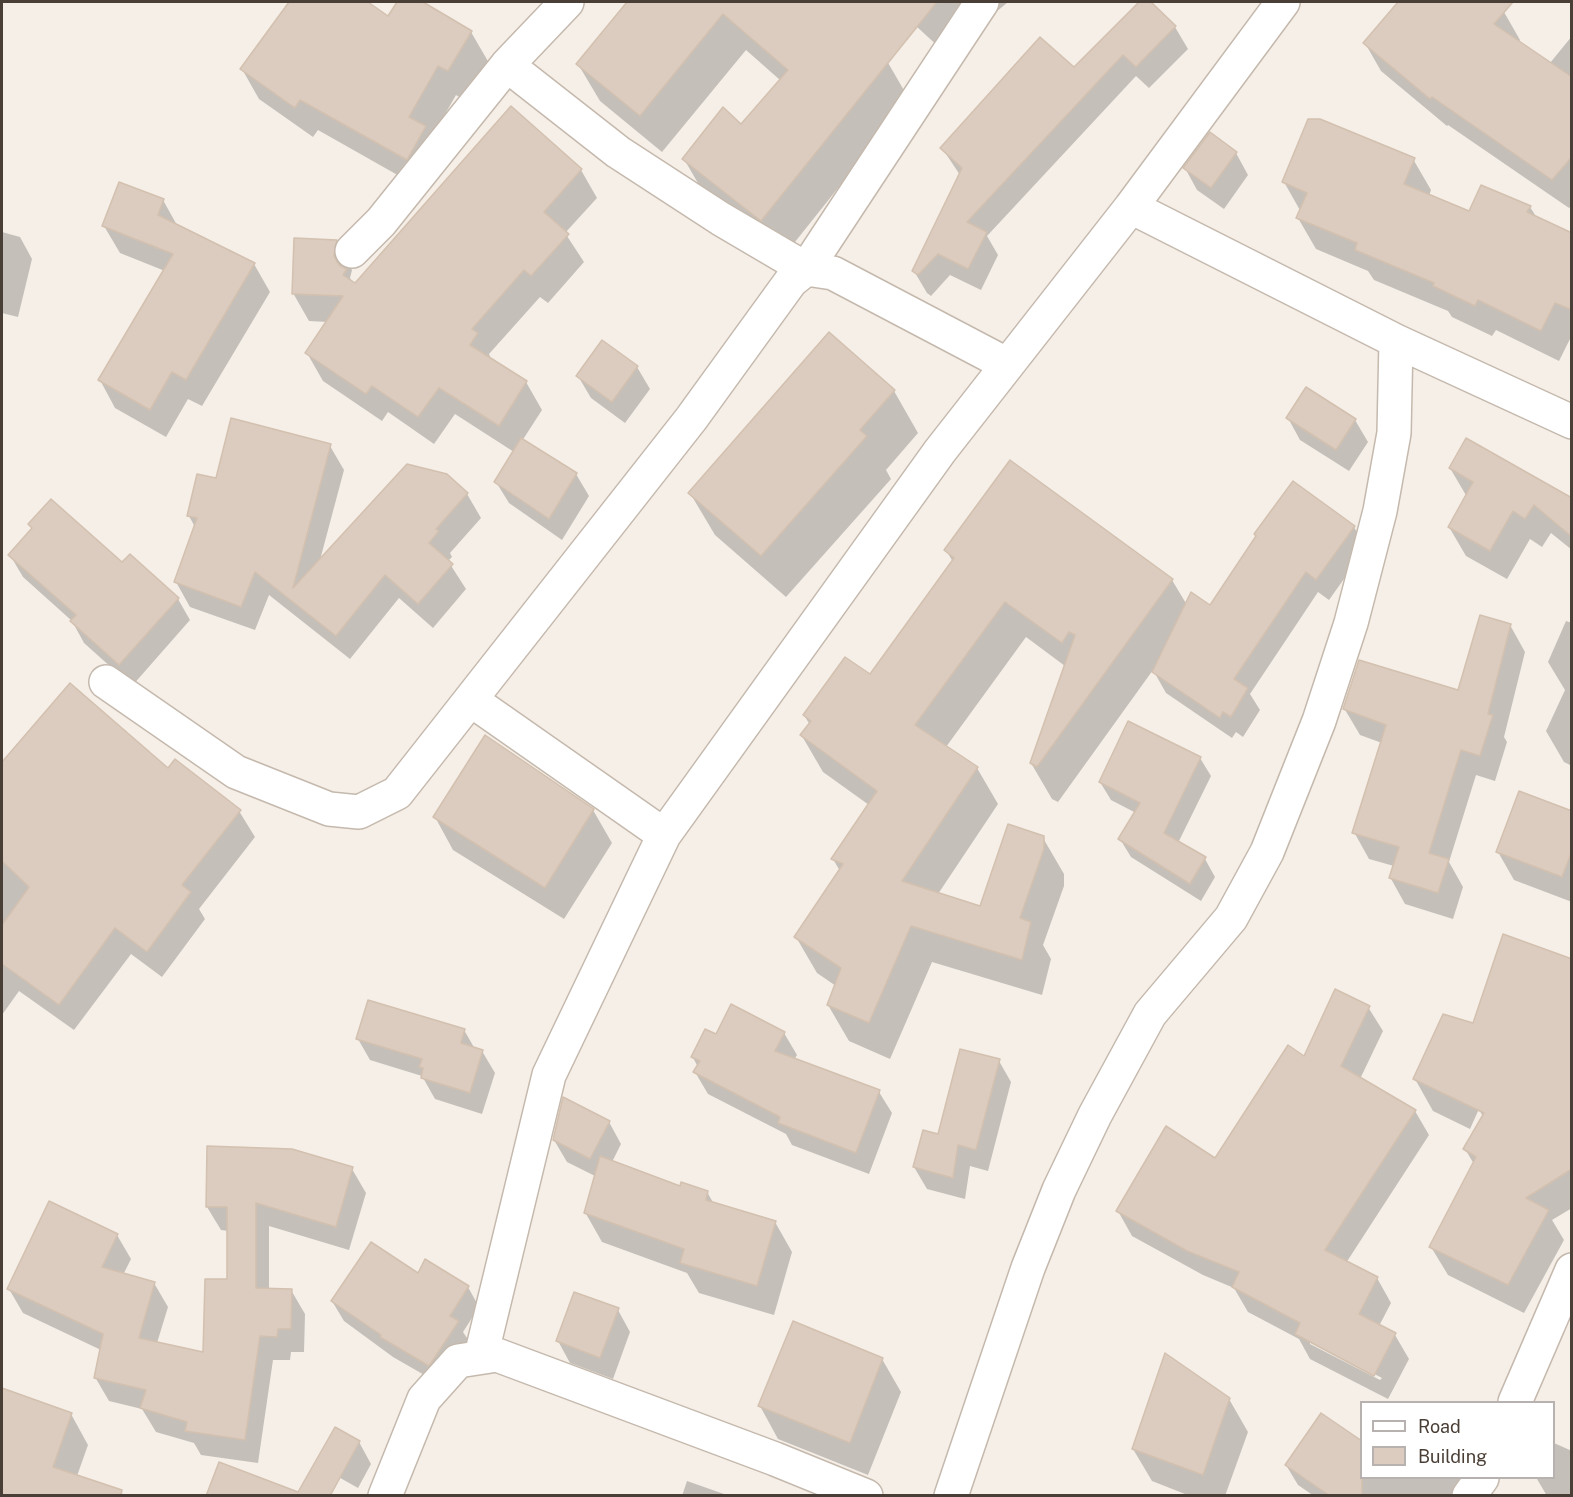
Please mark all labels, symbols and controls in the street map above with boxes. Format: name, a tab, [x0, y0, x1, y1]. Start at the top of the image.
legend	[1360, 1401, 1555, 1479]
text: Road	[1418, 1416, 1461, 1437]
text: Building	[1418, 1446, 1487, 1467]

